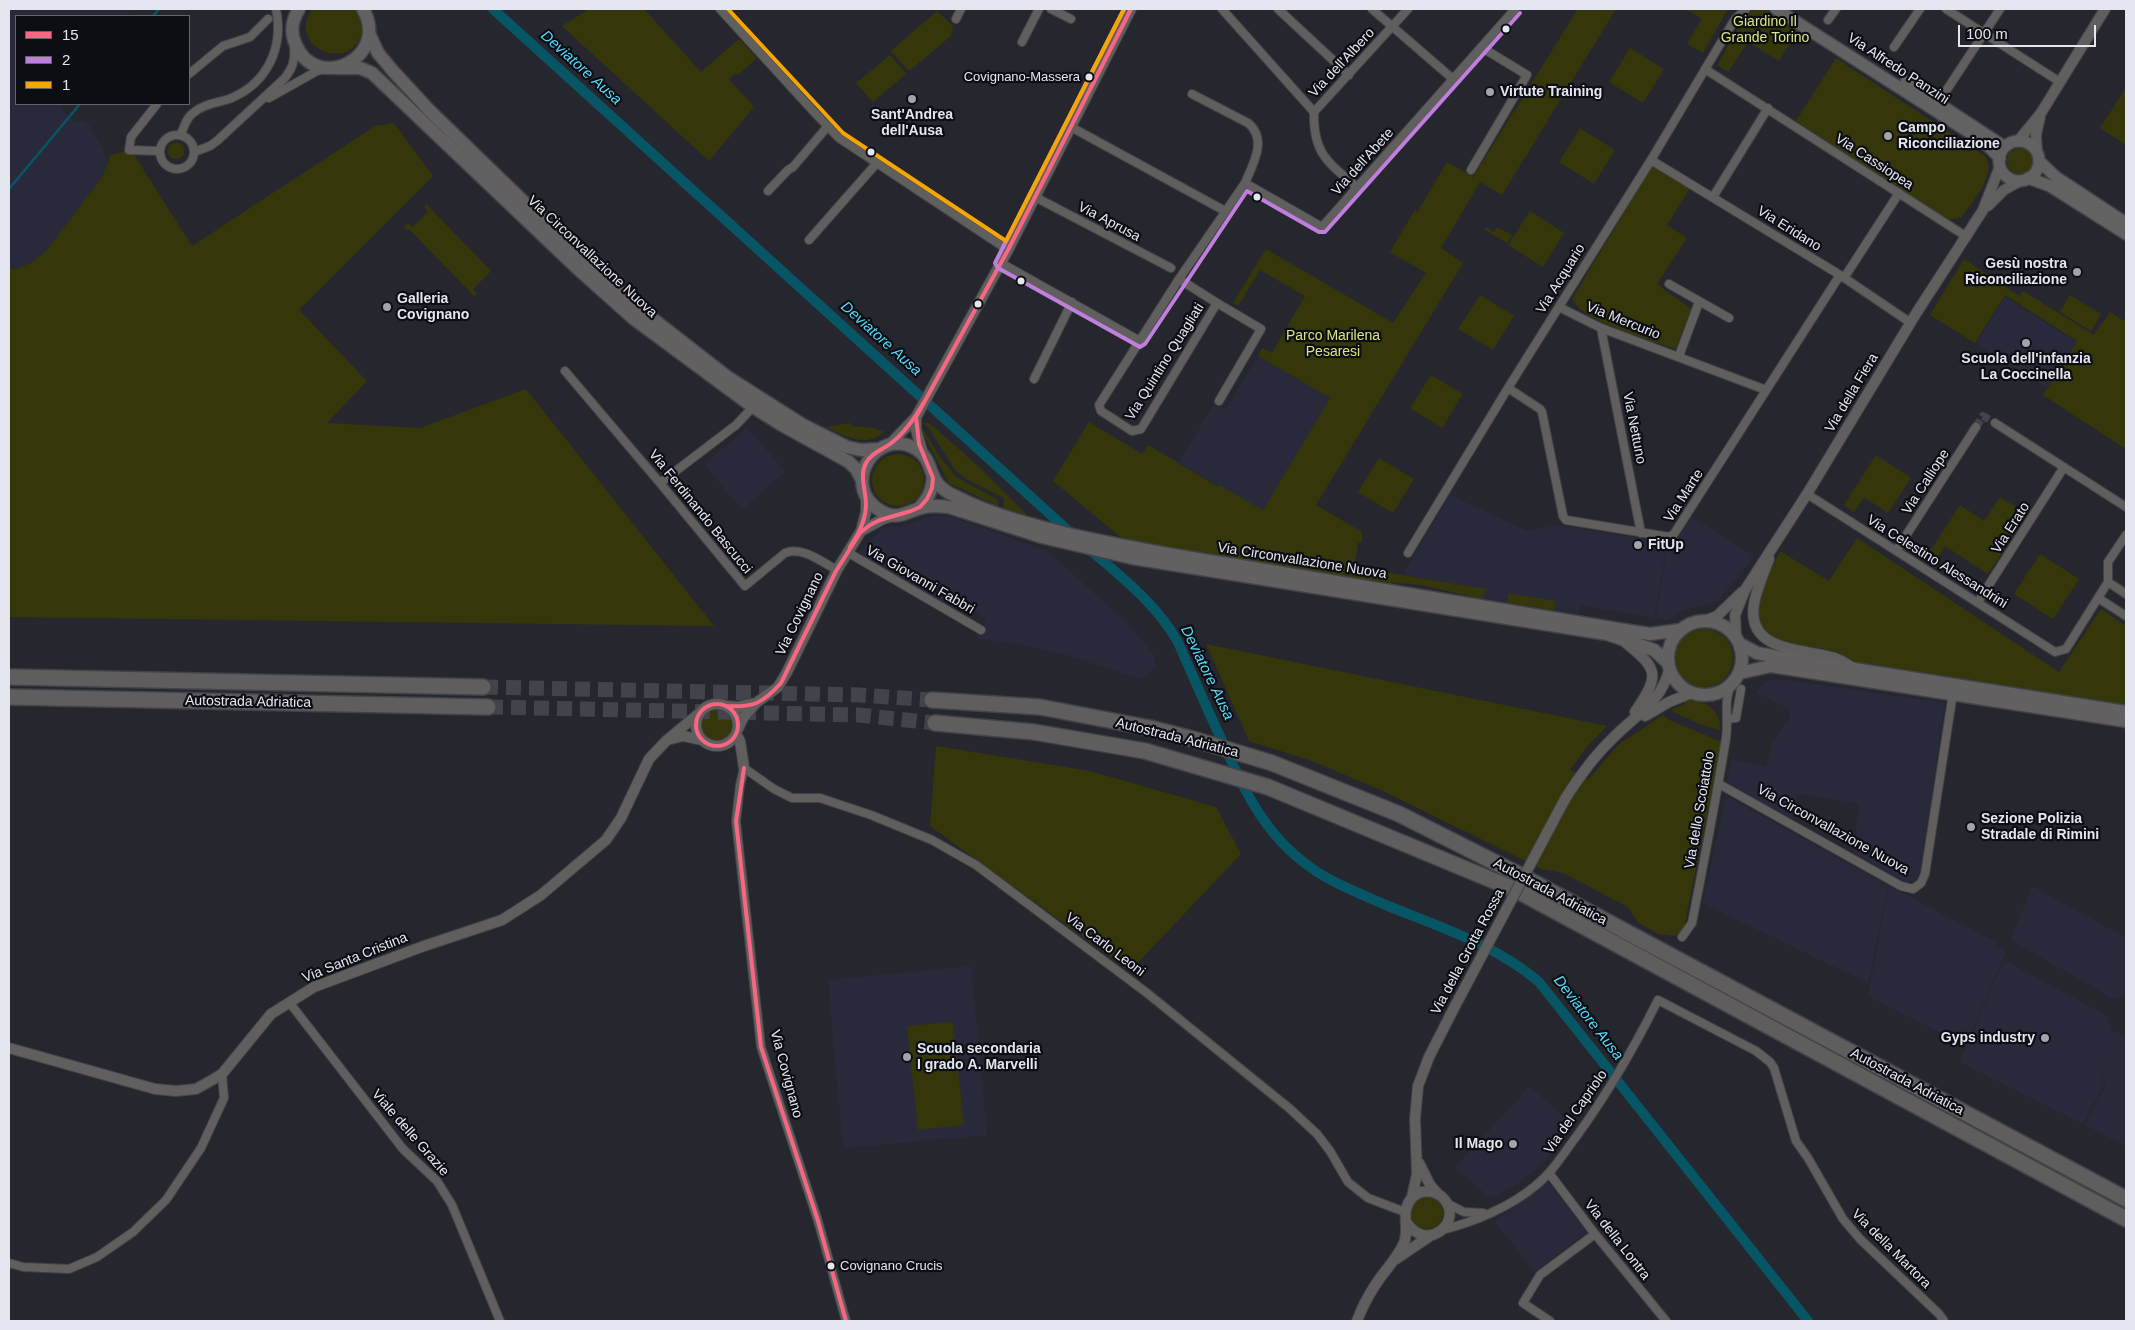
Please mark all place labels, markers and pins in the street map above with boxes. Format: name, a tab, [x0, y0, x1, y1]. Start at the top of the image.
unlabelled marker	[1501, 24, 1511, 34]
place label: Covignano-Massera	[964, 69, 1080, 85]
marker: Covignano-Massera	[1084, 72, 1094, 82]
place label: Virtute Training	[1500, 84, 1602, 100]
marker: Virtute Training	[1484, 86, 1496, 98]
marker: Sant'Andrea dell'Ausa	[906, 93, 918, 105]
place label: Sant'Andrea dell'Ausa	[871, 107, 953, 140]
place label: Campo Riconciliazione	[1898, 120, 2000, 152]
marker: Campo Riconciliazione	[1882, 130, 1894, 142]
unlabelled marker	[866, 147, 876, 157]
unlabelled marker	[1252, 192, 1262, 202]
place label: Gesù nostra Riconciliazione	[1965, 256, 2067, 288]
marker: Gesù nostra Riconciliazione	[2071, 266, 2083, 278]
unlabelled marker	[1016, 276, 1026, 286]
place label: Galleria Covignano	[397, 291, 469, 324]
unlabelled marker	[973, 299, 983, 309]
marker: Galleria Covignano	[381, 301, 393, 313]
marker: Scuola dell'infanzia La Coccinella	[2020, 337, 2032, 349]
place label: Scuola dell'infanzia La Coccinella	[1961, 351, 2091, 384]
place label: FitUp	[1648, 537, 1684, 553]
marker: FitUp	[1632, 539, 1644, 551]
place label: Sezione Polizia Stradale di Rimini	[1981, 811, 2099, 844]
marker: Sezione Polizia Stradale di Rimini	[1965, 821, 1977, 833]
place label: Gyps industry	[1941, 1030, 2035, 1046]
marker: Gyps industry	[2039, 1032, 2051, 1044]
place label: Scuola secondaria I grado A. Marvelli	[917, 1041, 1041, 1074]
marker: Scuola secondaria I grado A. Marvelli	[901, 1051, 913, 1063]
place label: Il Mago	[1455, 1136, 1503, 1152]
marker: Il Mago	[1507, 1138, 1519, 1150]
place label: Covignano Crucis	[840, 1258, 943, 1274]
marker: Covignano Crucis	[826, 1261, 836, 1271]

